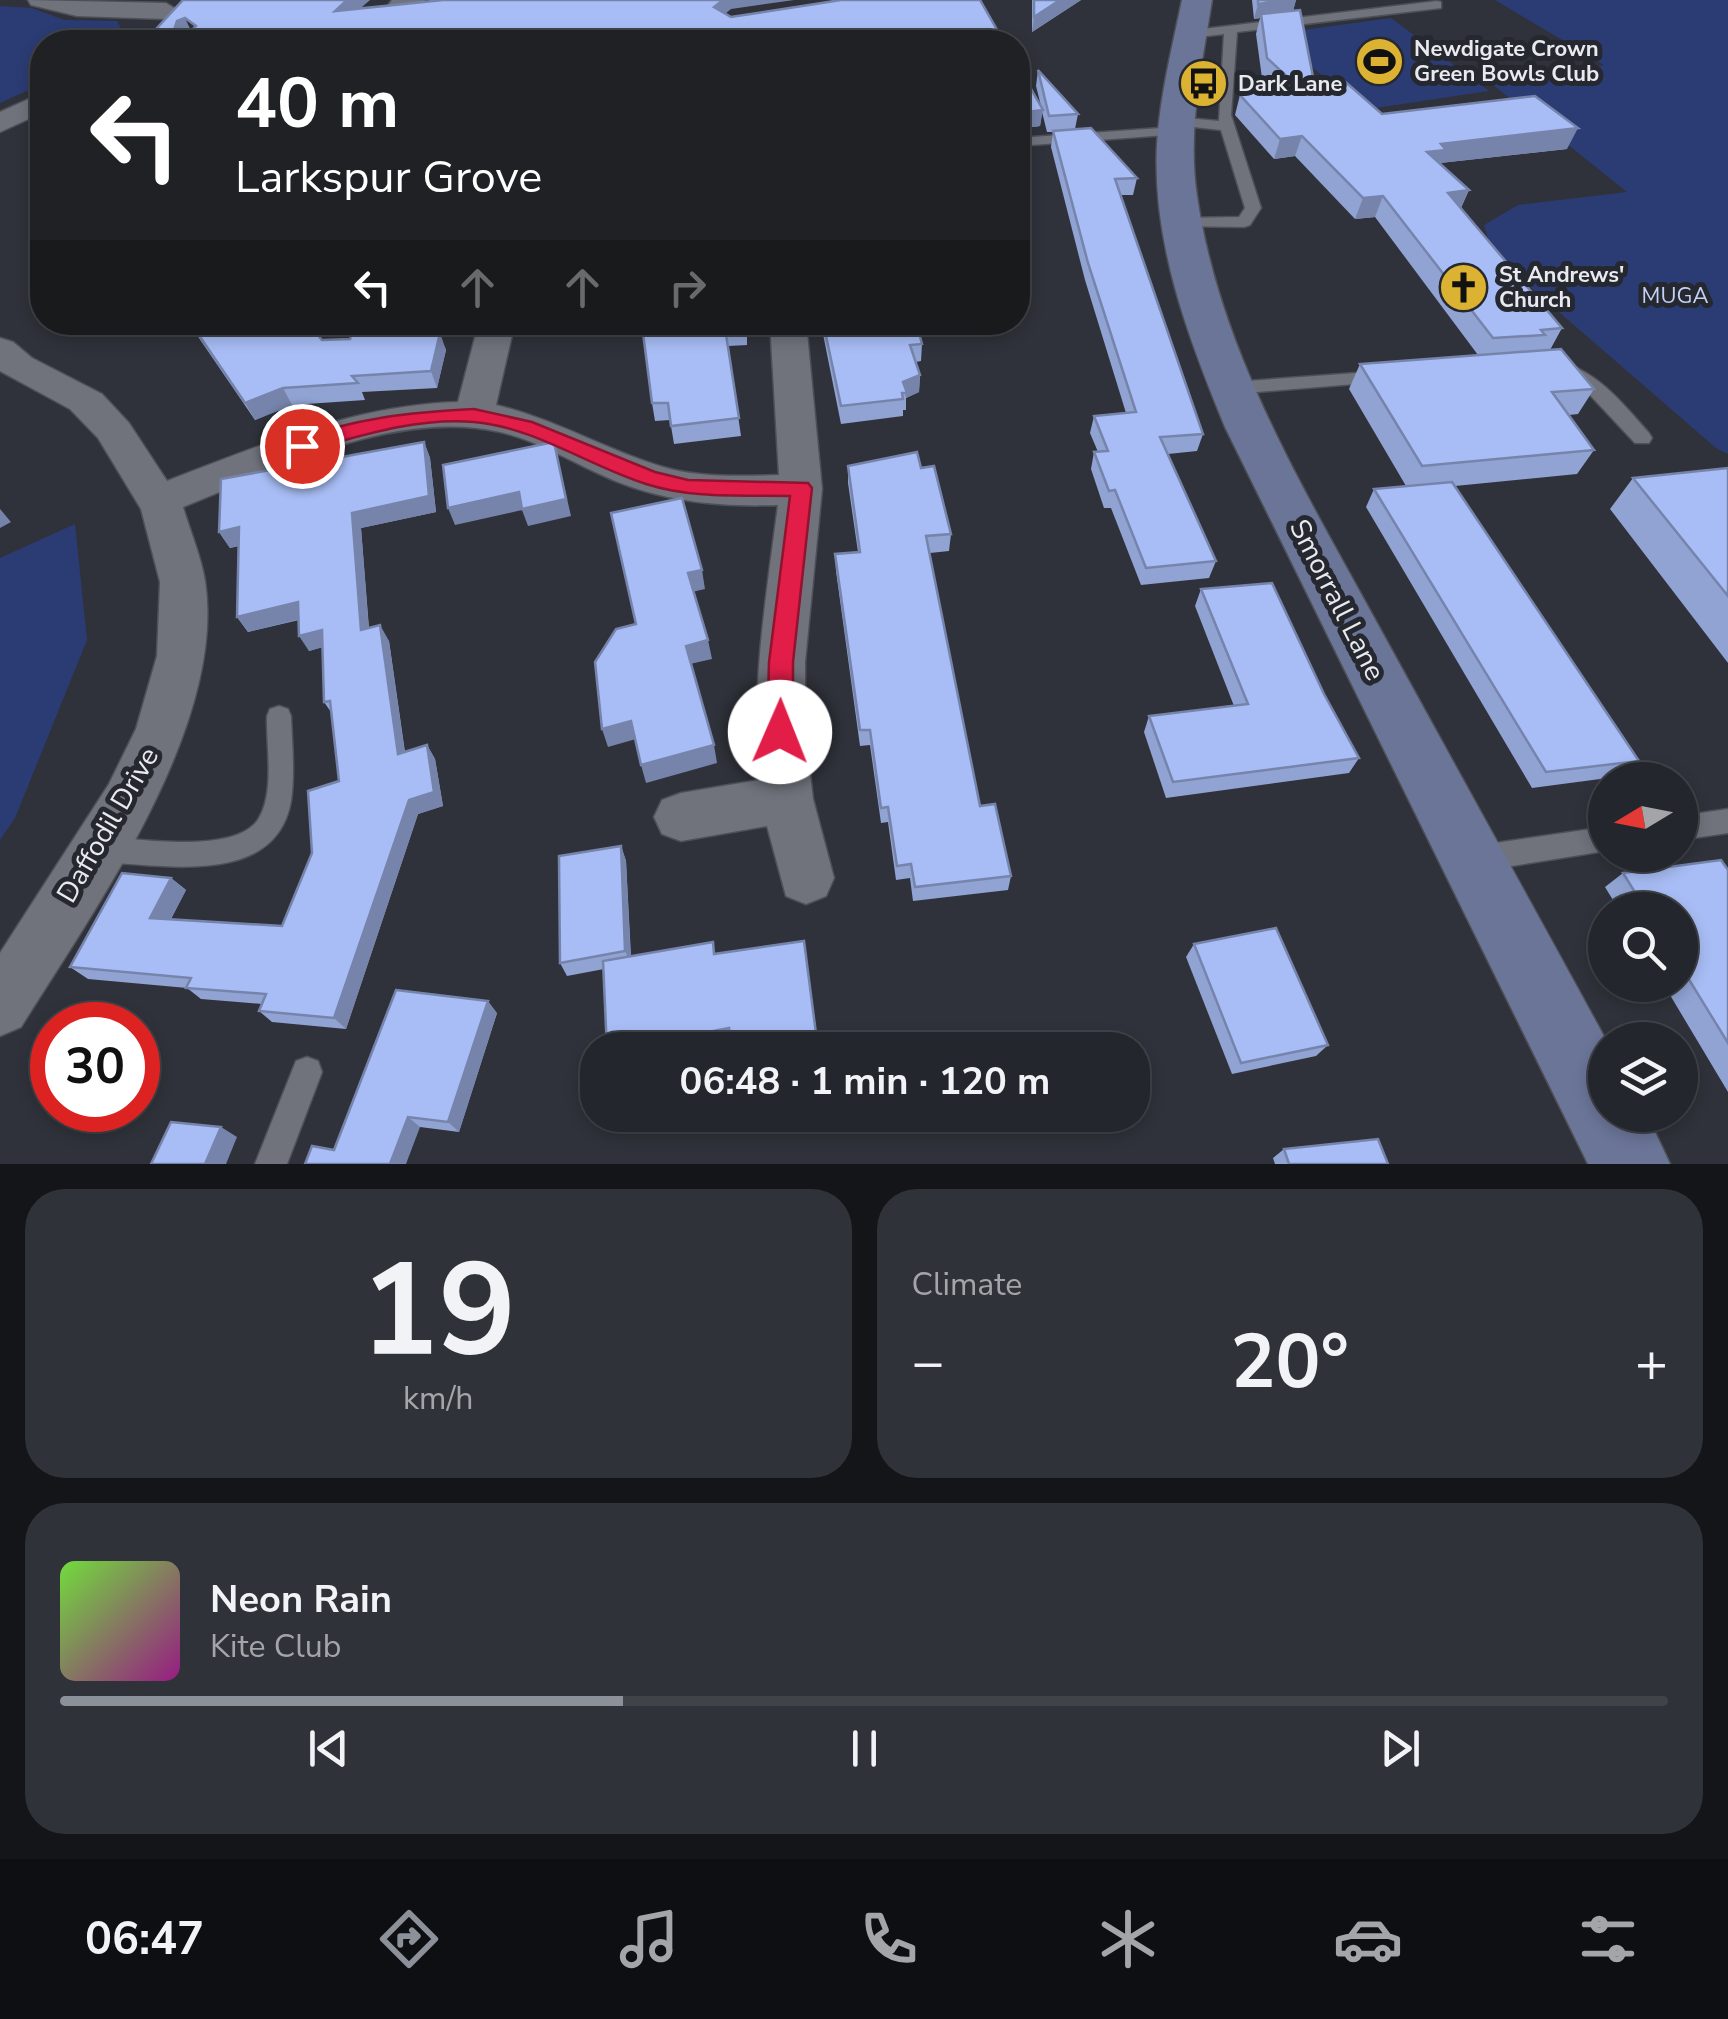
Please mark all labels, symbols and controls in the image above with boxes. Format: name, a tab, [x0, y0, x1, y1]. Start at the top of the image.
place label: Newdigate Crown Green Bowls Club	[1414, 34, 1599, 89]
sports icon: Newdigate Crown Green Bowls Club	[1353, 36, 1405, 88]
text: 40 m	[235, 56, 399, 152]
bus stop icon: Dark Lane	[1177, 58, 1229, 110]
place label: Dark Lane	[1238, 69, 1342, 99]
icon: left	[70, 70, 200, 200]
text: Larkspur Grove	[235, 147, 542, 208]
icon: left	[345, 260, 400, 315]
icon: ahead	[450, 260, 505, 315]
icon: ahead	[555, 260, 610, 315]
icon: right	[660, 260, 715, 315]
place label: St Andrews' Church	[1499, 260, 1624, 315]
church icon: St Andrews' Church	[1438, 262, 1490, 314]
park label: MUGA	[1642, 281, 1708, 311]
pin	[260, 404, 345, 489]
icon: arrive	[275, 419, 330, 474]
street label: Smorrall Lane	[1280, 513, 1394, 687]
position arrow	[728, 680, 832, 784]
street label: Daffodil Drive	[48, 740, 168, 910]
north arrow	[1588, 762, 1698, 872]
map controls	[1588, 762, 1698, 1132]
button: search	[1588, 892, 1698, 1002]
speed limit sign: 30	[30, 1002, 160, 1132]
button: layers	[1588, 1022, 1698, 1132]
text: 06:48 · 1 min · 120 m	[680, 1056, 1050, 1107]
text: 19	[360, 1223, 516, 1400]
text: Climate	[912, 1263, 1022, 1306]
text: 20°	[1231, 1311, 1349, 1413]
text: −	[912, 1325, 945, 1400]
text: +	[1635, 1325, 1668, 1400]
text: km/h	[403, 1377, 474, 1420]
text: Neon Rain	[210, 1574, 392, 1625]
text: Kite Club	[210, 1625, 341, 1668]
icon: previous	[301, 1721, 356, 1776]
icon: pause	[837, 1721, 892, 1776]
icon: next	[1373, 1721, 1428, 1776]
icon: directions	[374, 1904, 444, 1974]
icon: music	[614, 1904, 684, 1974]
icon: phone	[854, 1904, 924, 1974]
icon: climate	[1093, 1904, 1163, 1974]
icon: car	[1333, 1904, 1403, 1974]
icon: filters	[1573, 1904, 1643, 1974]
text: 06:47	[85, 1909, 204, 1970]

